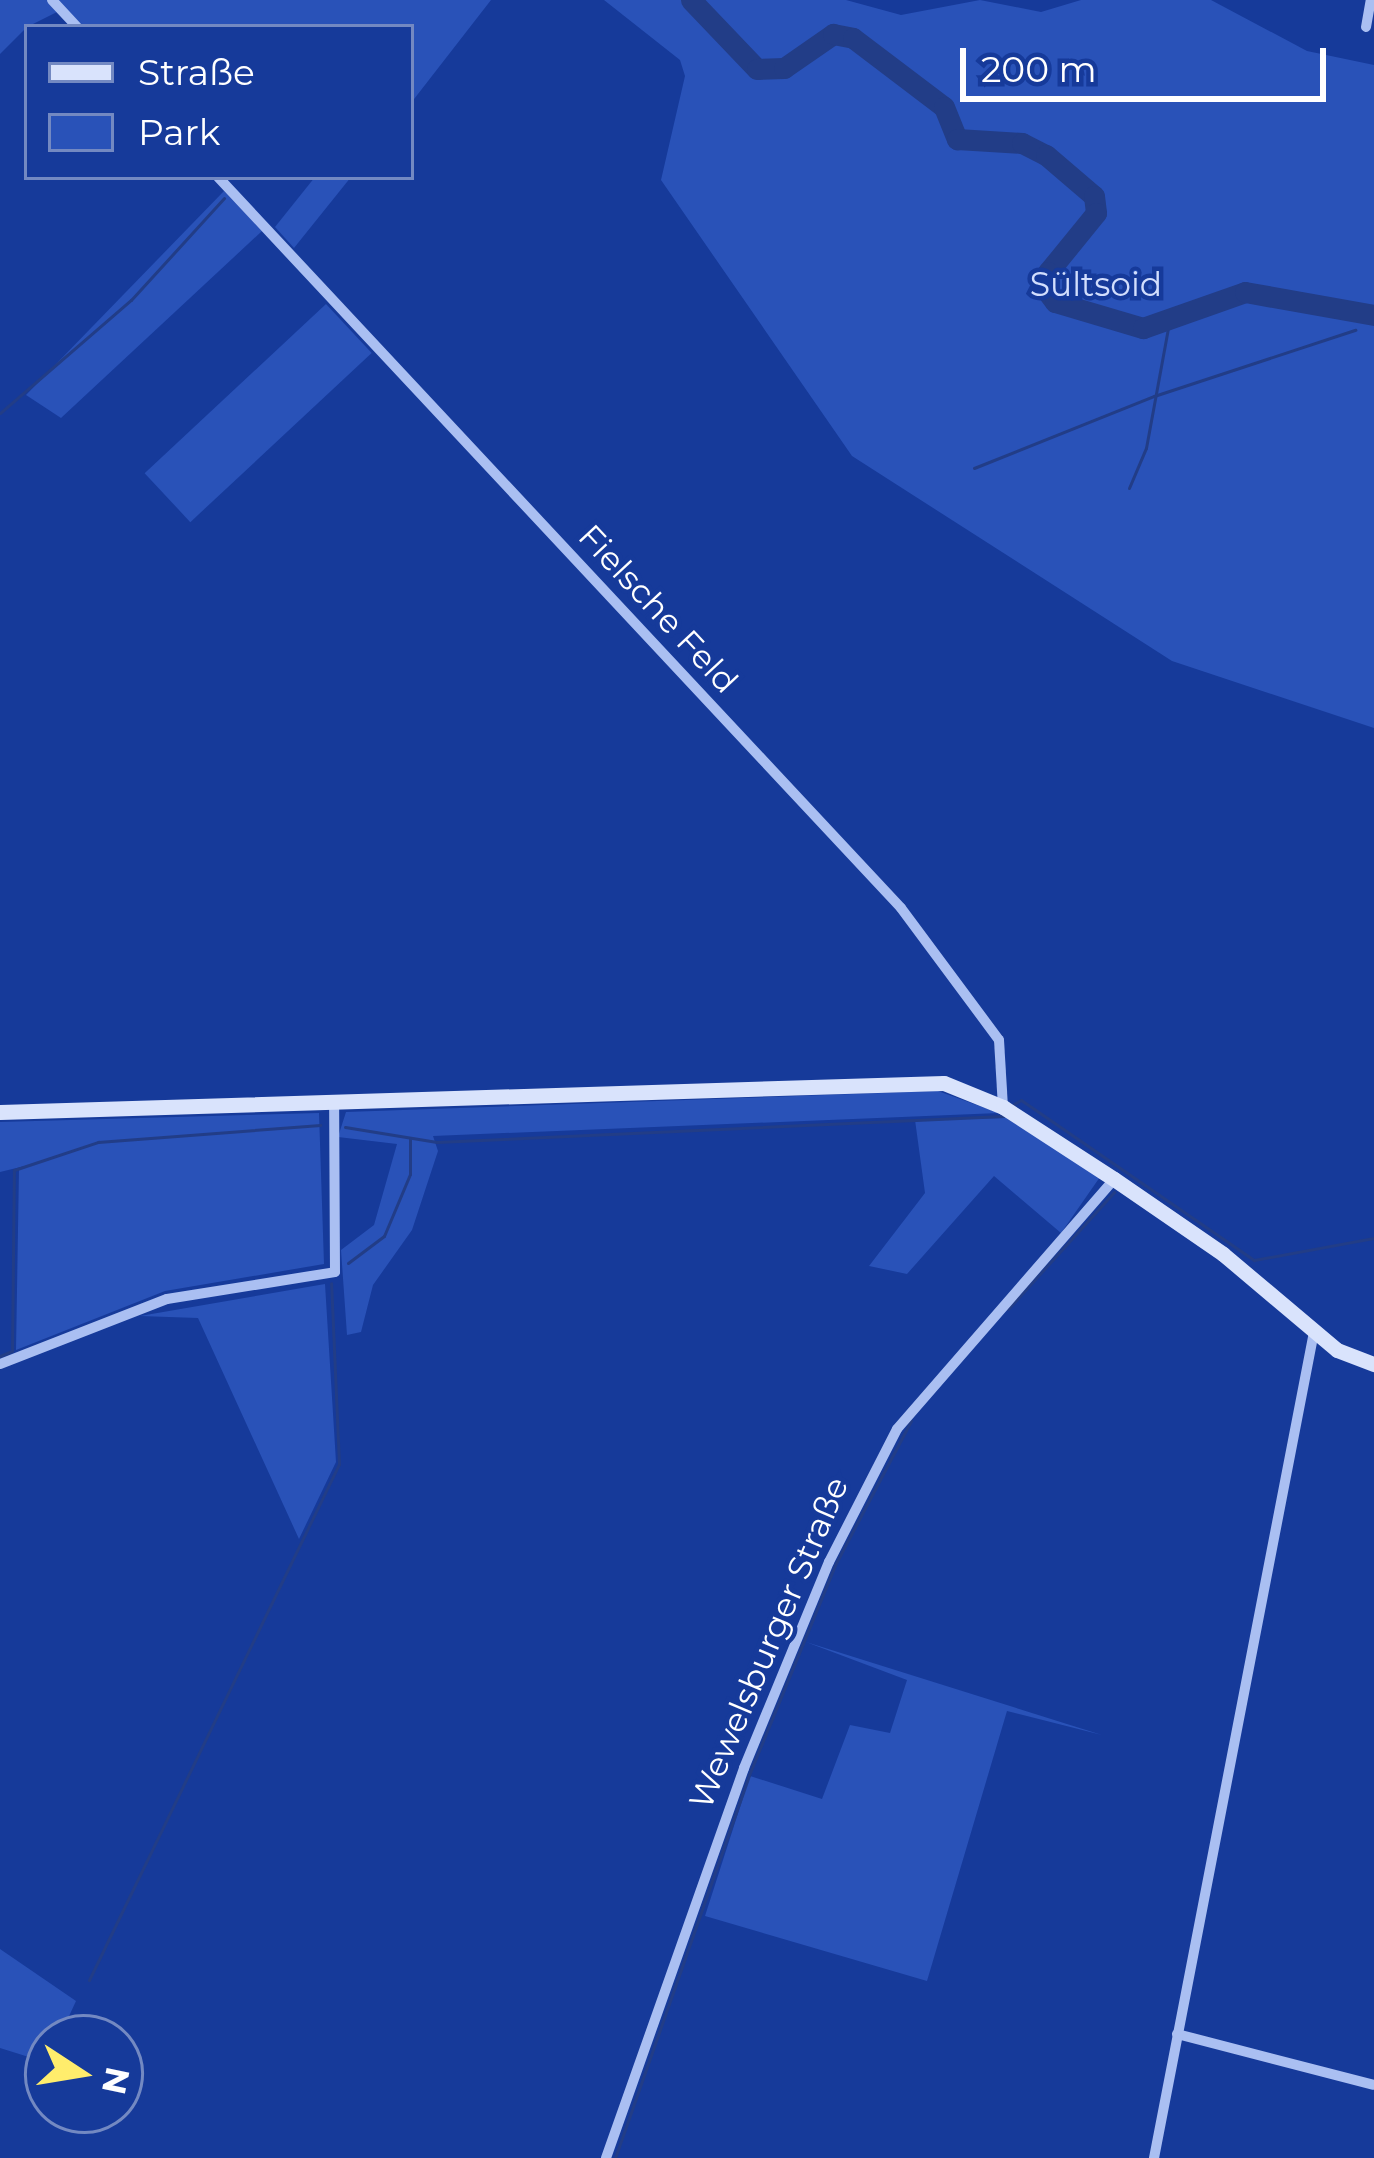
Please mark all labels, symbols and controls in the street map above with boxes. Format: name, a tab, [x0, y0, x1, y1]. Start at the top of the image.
legend	[24, 24, 414, 180]
scale bar	[966, 24, 1332, 98]
text: 200 m	[981, 47, 1097, 91]
text: Straße	[138, 50, 255, 94]
text: Park	[138, 110, 220, 154]
park label: Sültsoid	[1030, 265, 1162, 305]
street label: Fielsche Feld	[570, 517, 746, 701]
street label: Wewelsburger Straße	[681, 1471, 857, 1815]
north arrow	[24, 2014, 144, 2134]
text: N	[94, 2064, 139, 2098]

